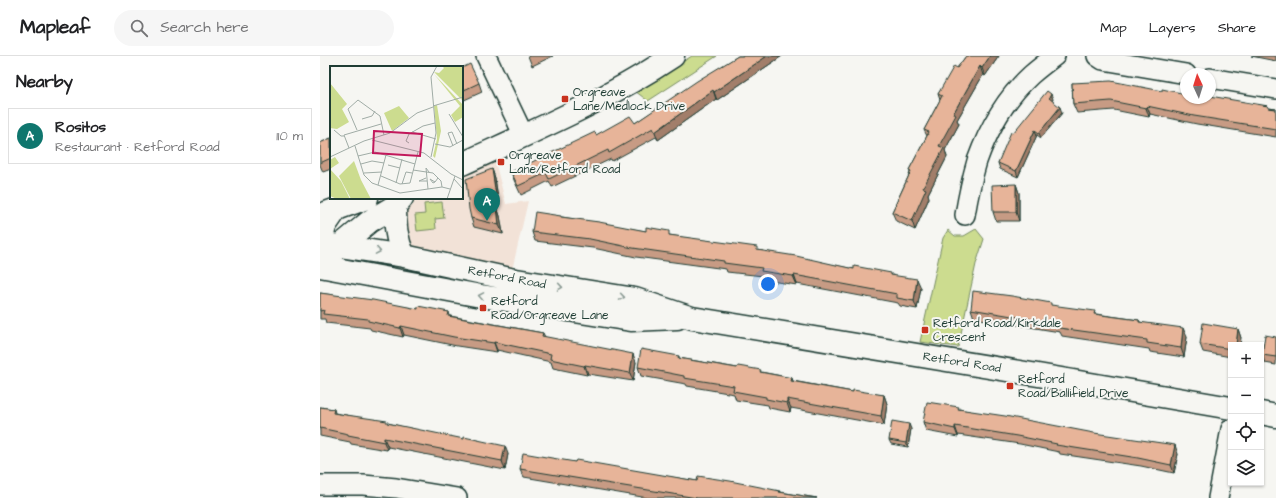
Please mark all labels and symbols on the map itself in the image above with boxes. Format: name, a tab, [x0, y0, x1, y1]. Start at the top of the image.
inset map	[330, 66, 463, 199]
north arrow	[1180, 68, 1216, 104]
place label: Orgreave Lane/Medlock Drive	[573, 84, 686, 115]
marker: Orgreave Lane/Medlock Drive	[560, 94, 570, 104]
place label: Orgreave Lane/Retford Road	[509, 147, 620, 178]
marker: Orgreave Lane/Retford Road	[496, 157, 506, 167]
pin: A	[474, 188, 500, 221]
one-way arrow	[375, 246, 381, 255]
street label: Retford Road	[467, 262, 547, 293]
your location	[758, 274, 778, 294]
one-way arrow	[557, 282, 563, 291]
one-way arrow	[478, 292, 484, 301]
one-way arrow	[619, 292, 625, 301]
place label: Retford Road/Orgreave Lane	[491, 293, 609, 325]
marker: Retford Road/Orgreave Lane	[478, 303, 488, 313]
place label: Retford Road/Kirkdale Crescent	[933, 315, 1062, 346]
marker: Retford Road/Kirkdale Crescent	[920, 325, 930, 335]
street label: Retford Road	[922, 348, 1002, 377]
place label: Retford Road/Ballifield Drive	[1018, 371, 1129, 402]
marker: Retford Road/Ballifield Drive	[1005, 381, 1015, 391]

